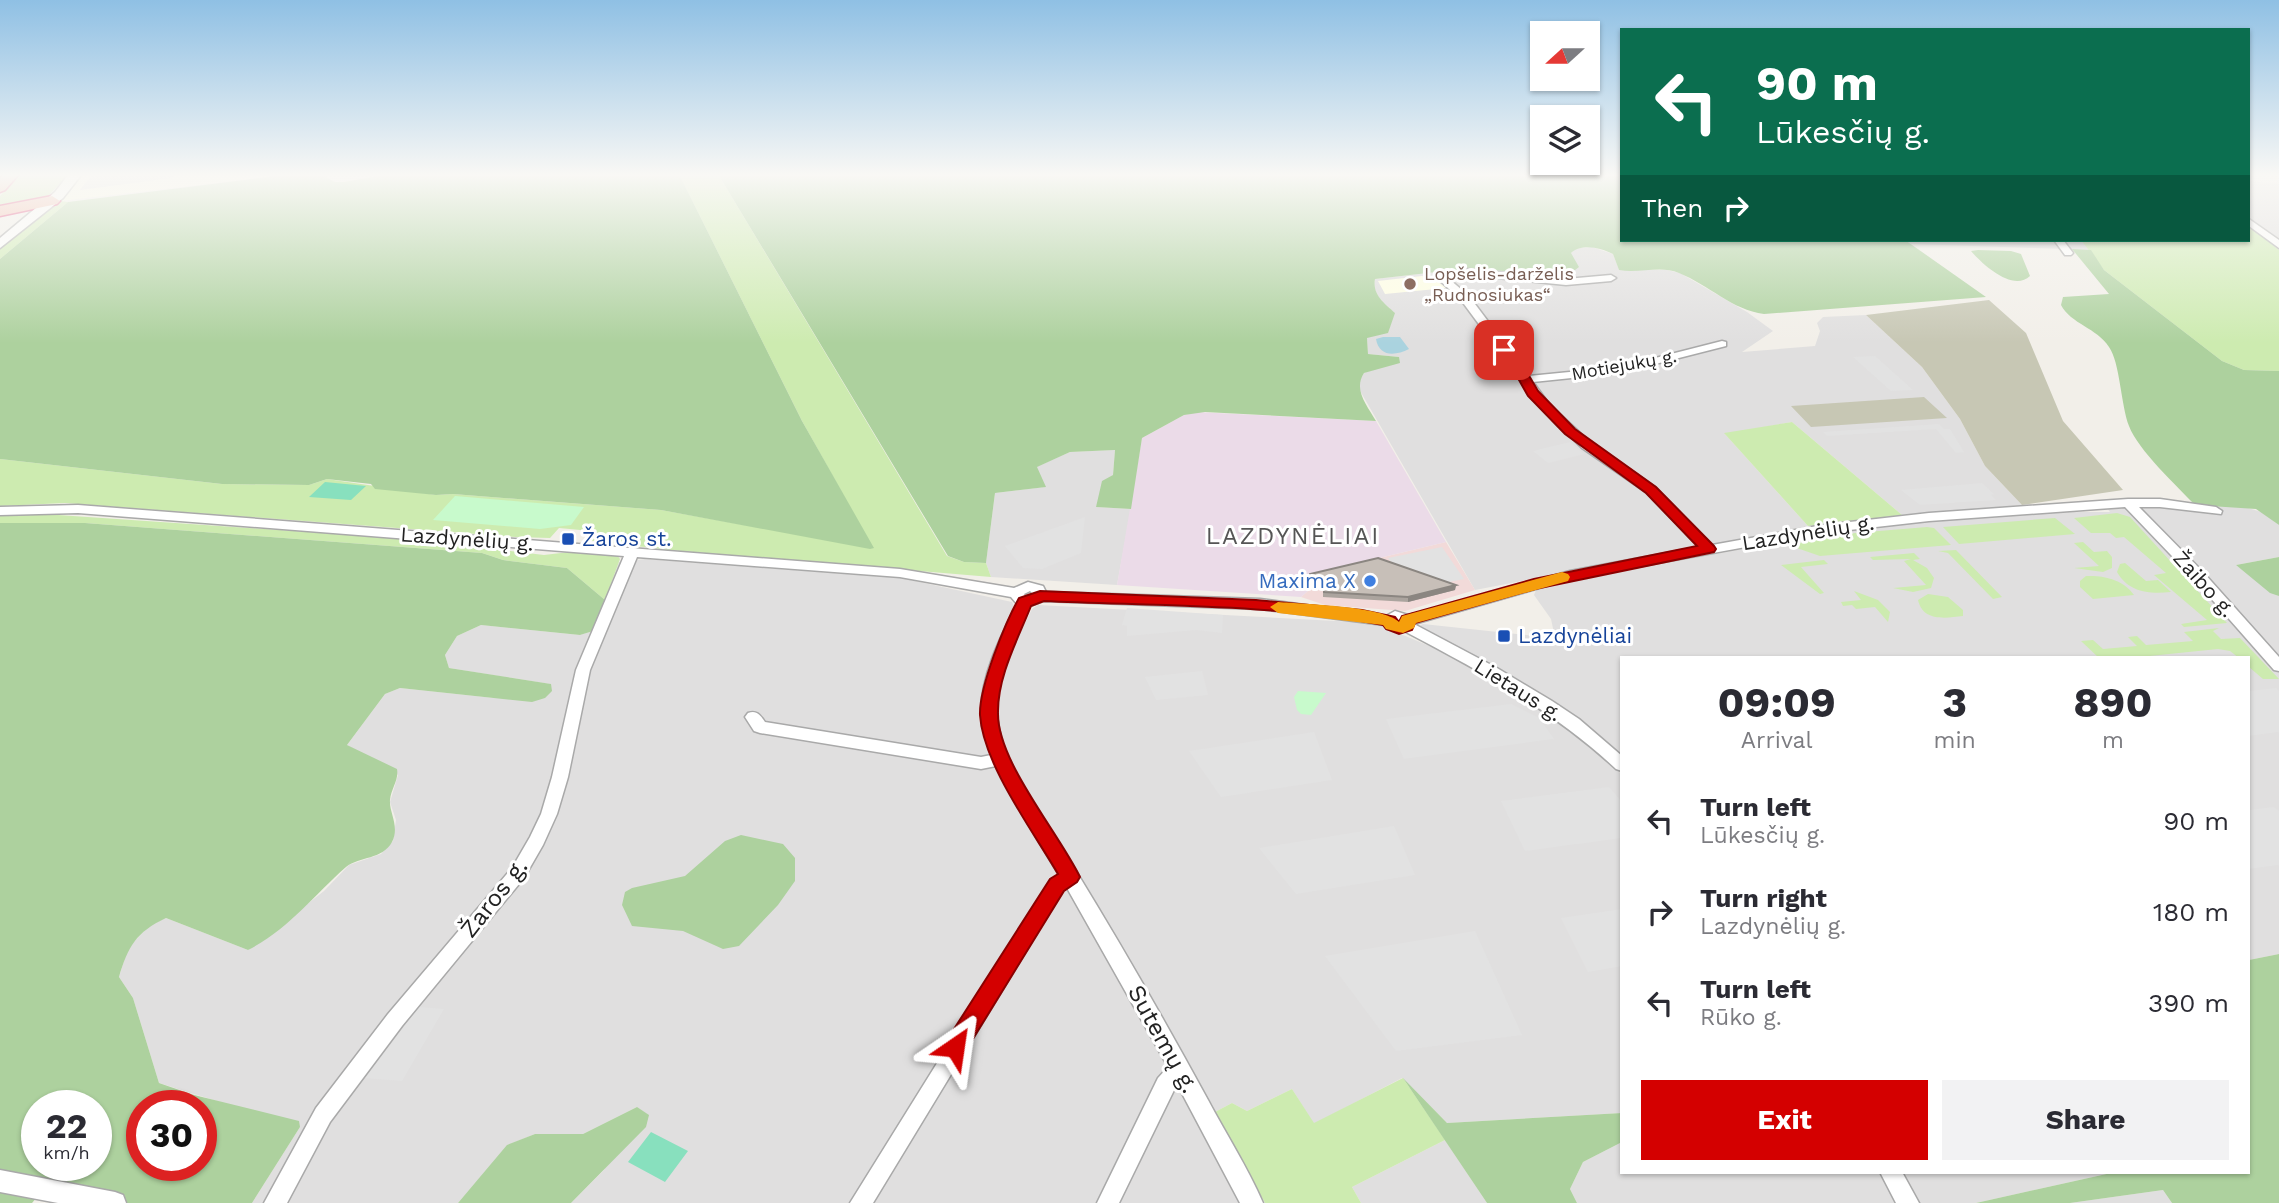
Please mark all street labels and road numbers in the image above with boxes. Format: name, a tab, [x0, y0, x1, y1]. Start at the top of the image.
street label: Motiejukų g.	[1570, 345, 1678, 384]
street label: Lazdynėlių g.	[1740, 510, 1876, 555]
street label: Lazdynėlių g.	[400, 521, 534, 556]
street label: Žaibo g.	[2168, 545, 2241, 622]
street label: Lietaus g.	[1470, 653, 1567, 726]
street label: Žaros g.	[454, 853, 534, 943]
street label: Sutemų g.	[1122, 980, 1204, 1098]

